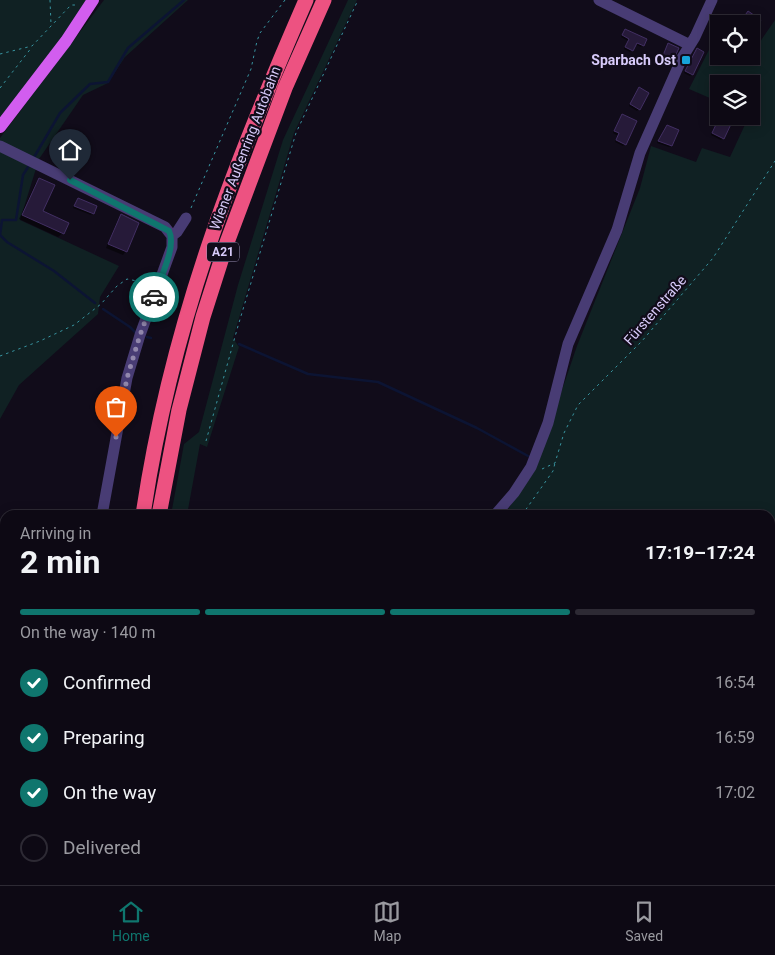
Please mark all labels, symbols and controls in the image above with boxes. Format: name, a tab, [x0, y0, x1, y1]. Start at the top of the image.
map controls	[710, 15, 760, 125]
button: locate	[710, 15, 760, 65]
place label: Sparbach Ost	[591, 52, 676, 68]
marker: Sparbach Ost	[680, 54, 692, 66]
street label: Wiener Außenring Autobahn	[206, 64, 284, 232]
button: layers	[710, 75, 760, 125]
pin	[49, 129, 91, 180]
icon: home	[56, 136, 84, 164]
road number: A21	[207, 242, 239, 262]
courier	[129, 272, 179, 322]
street label: Fürstenstraße	[621, 272, 689, 348]
icon: car	[140, 283, 168, 311]
pin	[95, 386, 137, 437]
icon: bag	[102, 393, 130, 421]
text: Arriving in	[20, 524, 91, 543]
text: 17:19–17:24	[645, 541, 755, 564]
text: 2 min	[20, 543, 100, 581]
text: On the way · 140 m	[20, 623, 156, 642]
icon: check	[20, 669, 48, 697]
text: Confirmed	[63, 671, 151, 694]
text: 16:54	[715, 673, 755, 692]
icon: check	[20, 724, 48, 752]
text: Preparing	[63, 726, 145, 749]
text: 16:59	[715, 728, 755, 747]
icon: check	[20, 779, 48, 807]
text: On the way	[63, 781, 156, 804]
text: 17:02	[715, 783, 755, 802]
text: Delivered	[63, 836, 141, 859]
tab: Home	[112, 898, 150, 944]
tab: Map	[373, 898, 401, 944]
tab: Saved	[625, 898, 663, 944]

